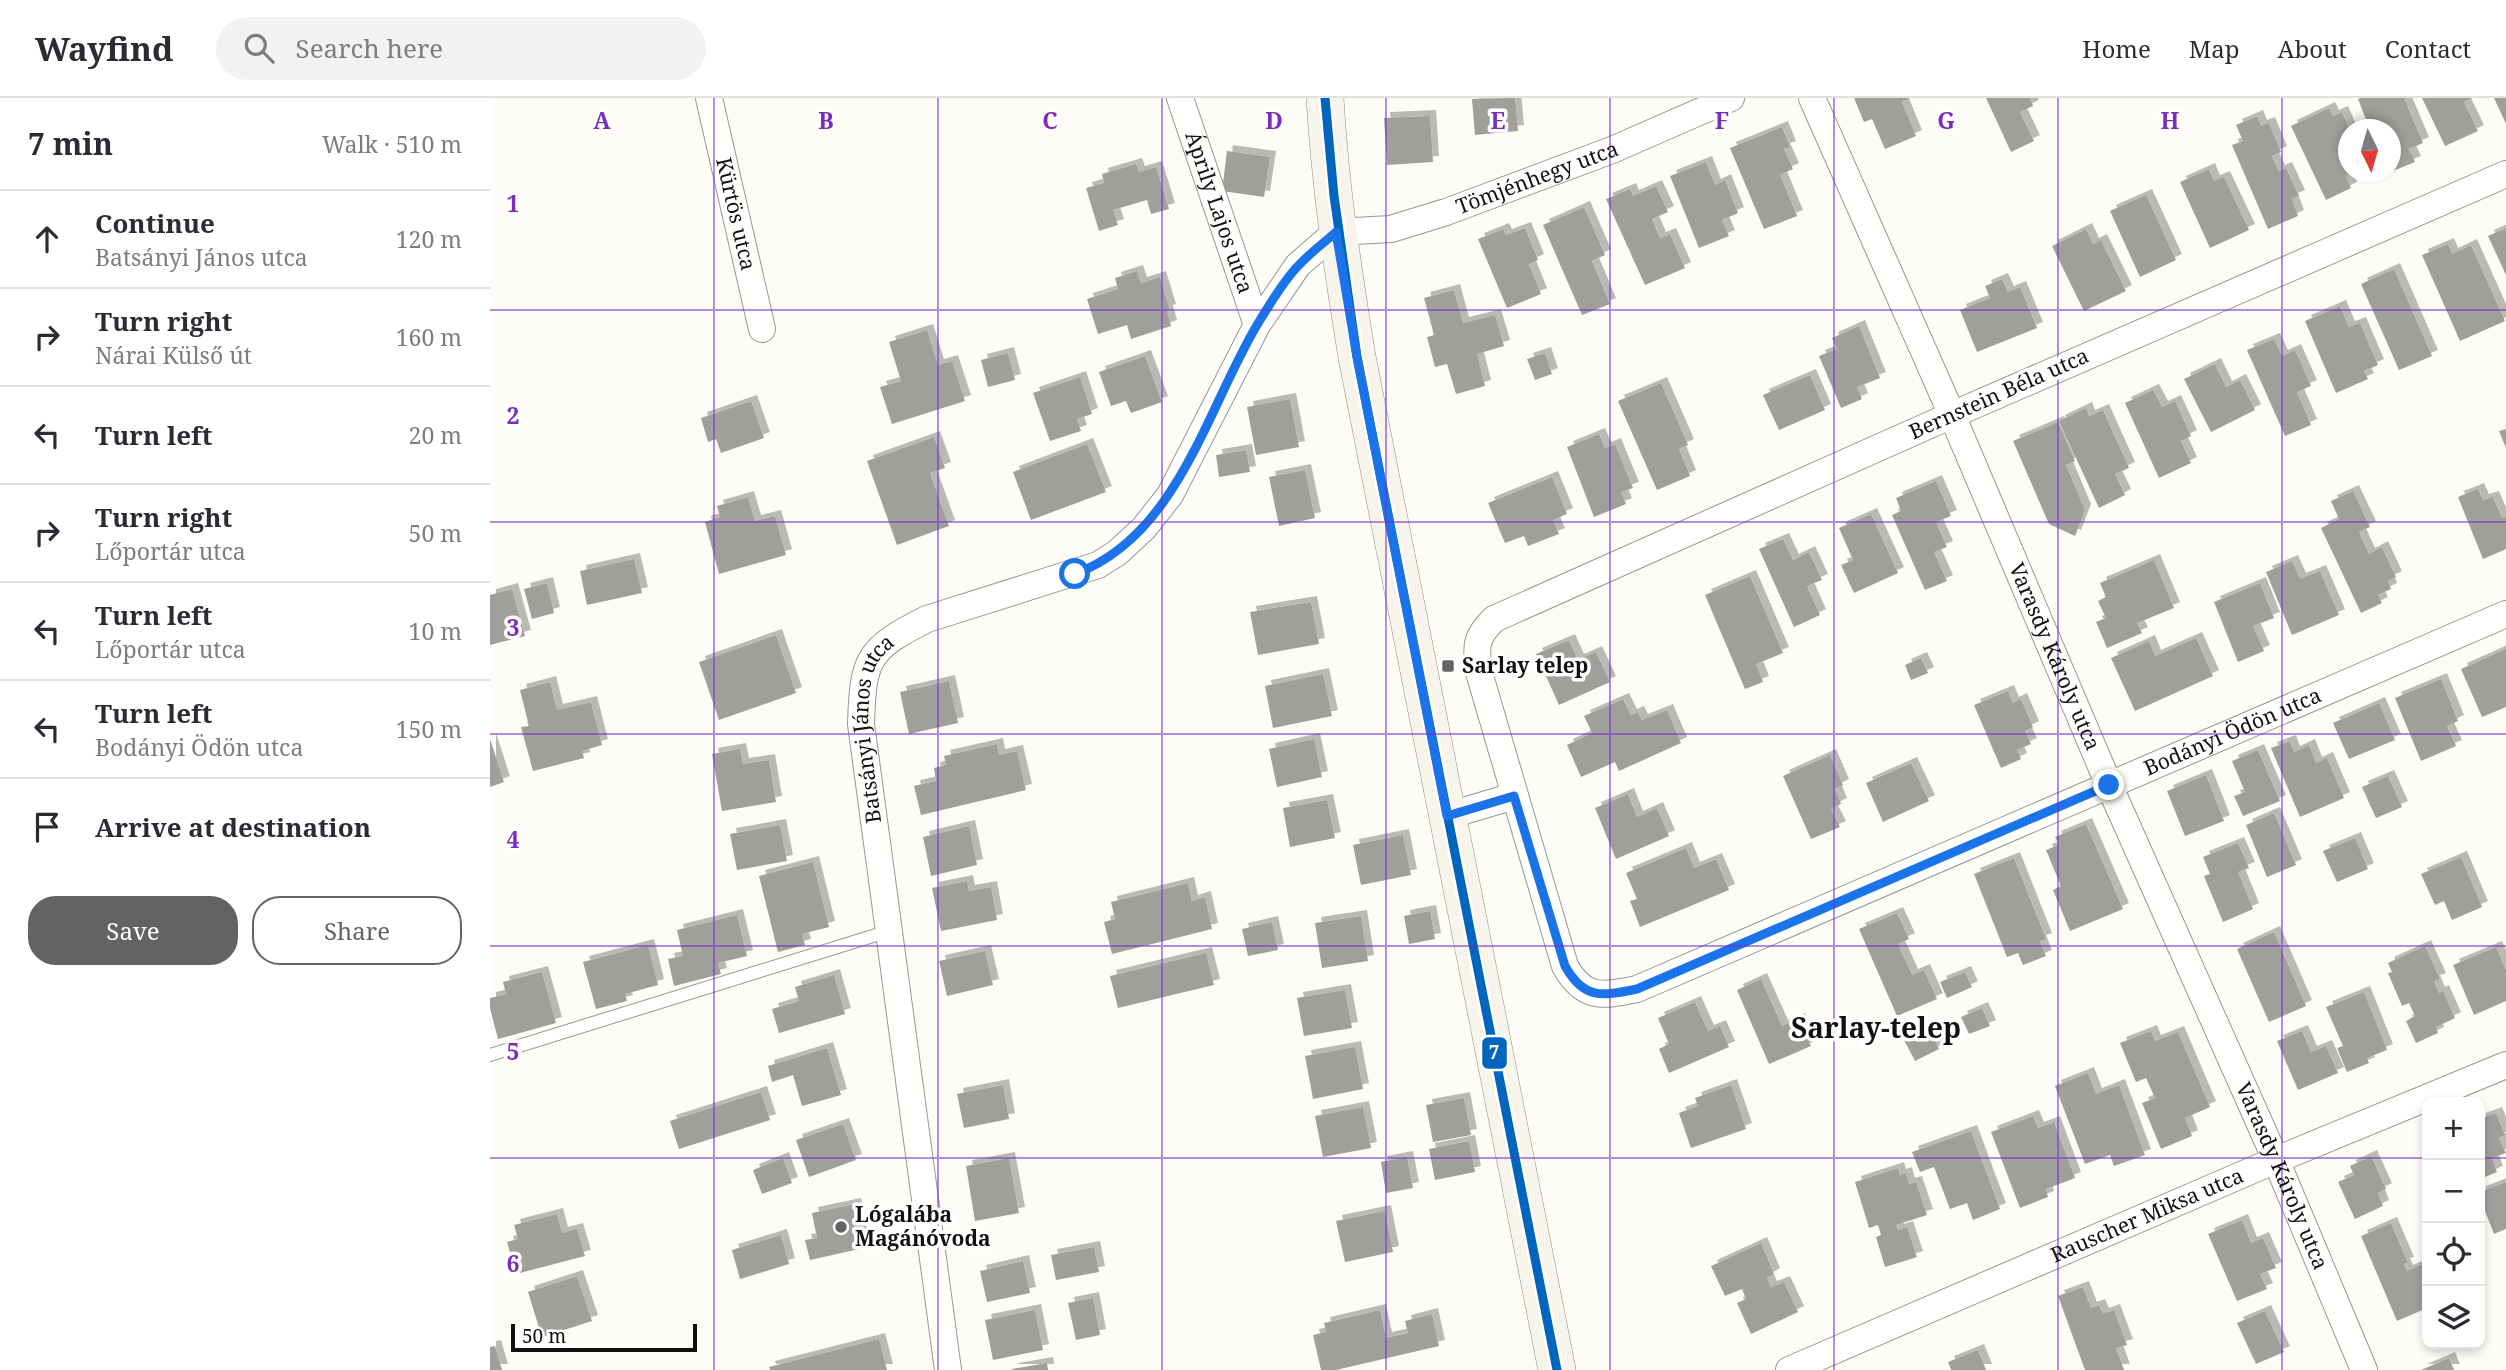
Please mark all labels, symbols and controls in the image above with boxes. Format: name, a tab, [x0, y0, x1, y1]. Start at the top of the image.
search box	[216, 17, 706, 80]
text: Wayfind	[35, 26, 174, 71]
icon: search	[240, 29, 278, 67]
text: Search here	[296, 30, 443, 66]
text: Home	[2082, 32, 2151, 65]
text: Map	[2189, 32, 2240, 65]
text: About	[2278, 32, 2347, 65]
text: Contact	[2385, 32, 2471, 65]
text: A	[593, 104, 611, 136]
text: B	[818, 104, 834, 136]
text: C	[1042, 104, 1058, 136]
text: D	[1265, 104, 1283, 136]
text: E	[1490, 104, 1506, 136]
text: F	[1715, 104, 1729, 136]
text: G	[1937, 104, 1955, 136]
text: H	[2161, 104, 2180, 136]
north arrow	[2338, 119, 2401, 182]
text: 7 min	[28, 123, 113, 164]
text: Walk · 510 m	[322, 128, 462, 160]
street label: Áprily Lajos utca	[1179, 128, 1260, 297]
street label: Tömjénhegy utca	[1452, 134, 1622, 220]
street label: Kürtös utca	[710, 155, 763, 273]
text: 1	[507, 187, 520, 219]
text: Continue	[95, 205, 215, 241]
icon: ahead	[28, 220, 66, 258]
text: 120 m	[396, 223, 462, 255]
text: Batsányi János utca	[95, 241, 308, 273]
text: Turn right	[95, 303, 232, 339]
icon: right	[28, 318, 66, 356]
text: 160 m	[396, 321, 462, 353]
text: Nárai Külső út	[95, 339, 252, 371]
street label: Bernstein Béla utca	[1904, 341, 2093, 445]
text: 2	[507, 399, 520, 431]
icon: left	[28, 416, 66, 454]
text: Turn left	[95, 417, 212, 453]
text: 20 m	[409, 419, 462, 451]
text: Turn right	[95, 499, 232, 535]
icon: right	[28, 514, 66, 552]
text: 50 m	[409, 517, 462, 549]
text: Lőportár utca	[95, 535, 246, 567]
route start	[1059, 558, 1090, 589]
street label: Varasdy Károly utca	[2003, 558, 2108, 754]
text: Turn left	[95, 597, 212, 633]
text: 3	[507, 611, 520, 643]
icon: left	[28, 612, 66, 650]
text: 10 m	[409, 615, 462, 647]
street label: Batsányi János utca	[846, 627, 899, 825]
text: Lőportár utca	[95, 633, 246, 665]
place label: Sarlay telep	[1462, 651, 1588, 679]
marker: Sarlay telep	[1440, 658, 1456, 674]
street label: Bodányi Ödön utca	[2139, 680, 2325, 782]
text: Turn left	[95, 695, 212, 731]
icon: left	[28, 710, 66, 748]
text: 150 m	[396, 713, 462, 745]
text: Bodányi Ödön utca	[95, 731, 303, 763]
route end	[2093, 769, 2124, 800]
icon: arrive	[28, 808, 66, 846]
text: Arrive at destination	[95, 809, 371, 845]
text: 4	[507, 823, 520, 855]
button: Save	[28, 896, 238, 965]
button: Share	[252, 896, 462, 965]
district label: Sarlay-telep	[1791, 1008, 1961, 1046]
text: 5	[507, 1035, 520, 1067]
line badge: 7	[1481, 1036, 1508, 1070]
text: 7	[1489, 1039, 1499, 1065]
street label: Varasdy Károly utca	[2230, 1078, 2335, 1273]
map controls	[2422, 1097, 2485, 1349]
button: +	[2422, 1097, 2485, 1160]
button: −	[2422, 1160, 2485, 1223]
street label: Rauscher Miksa utca	[2046, 1161, 2247, 1269]
place label: Lógalába Magánóvoda	[855, 1200, 991, 1252]
marker: Lógalába Magánóvoda	[833, 1219, 849, 1235]
button: locate	[2422, 1223, 2485, 1286]
text: 6	[507, 1247, 520, 1279]
button: layers	[2422, 1286, 2485, 1349]
scale bar	[511, 1321, 696, 1353]
text: 50 m	[522, 1323, 566, 1349]

